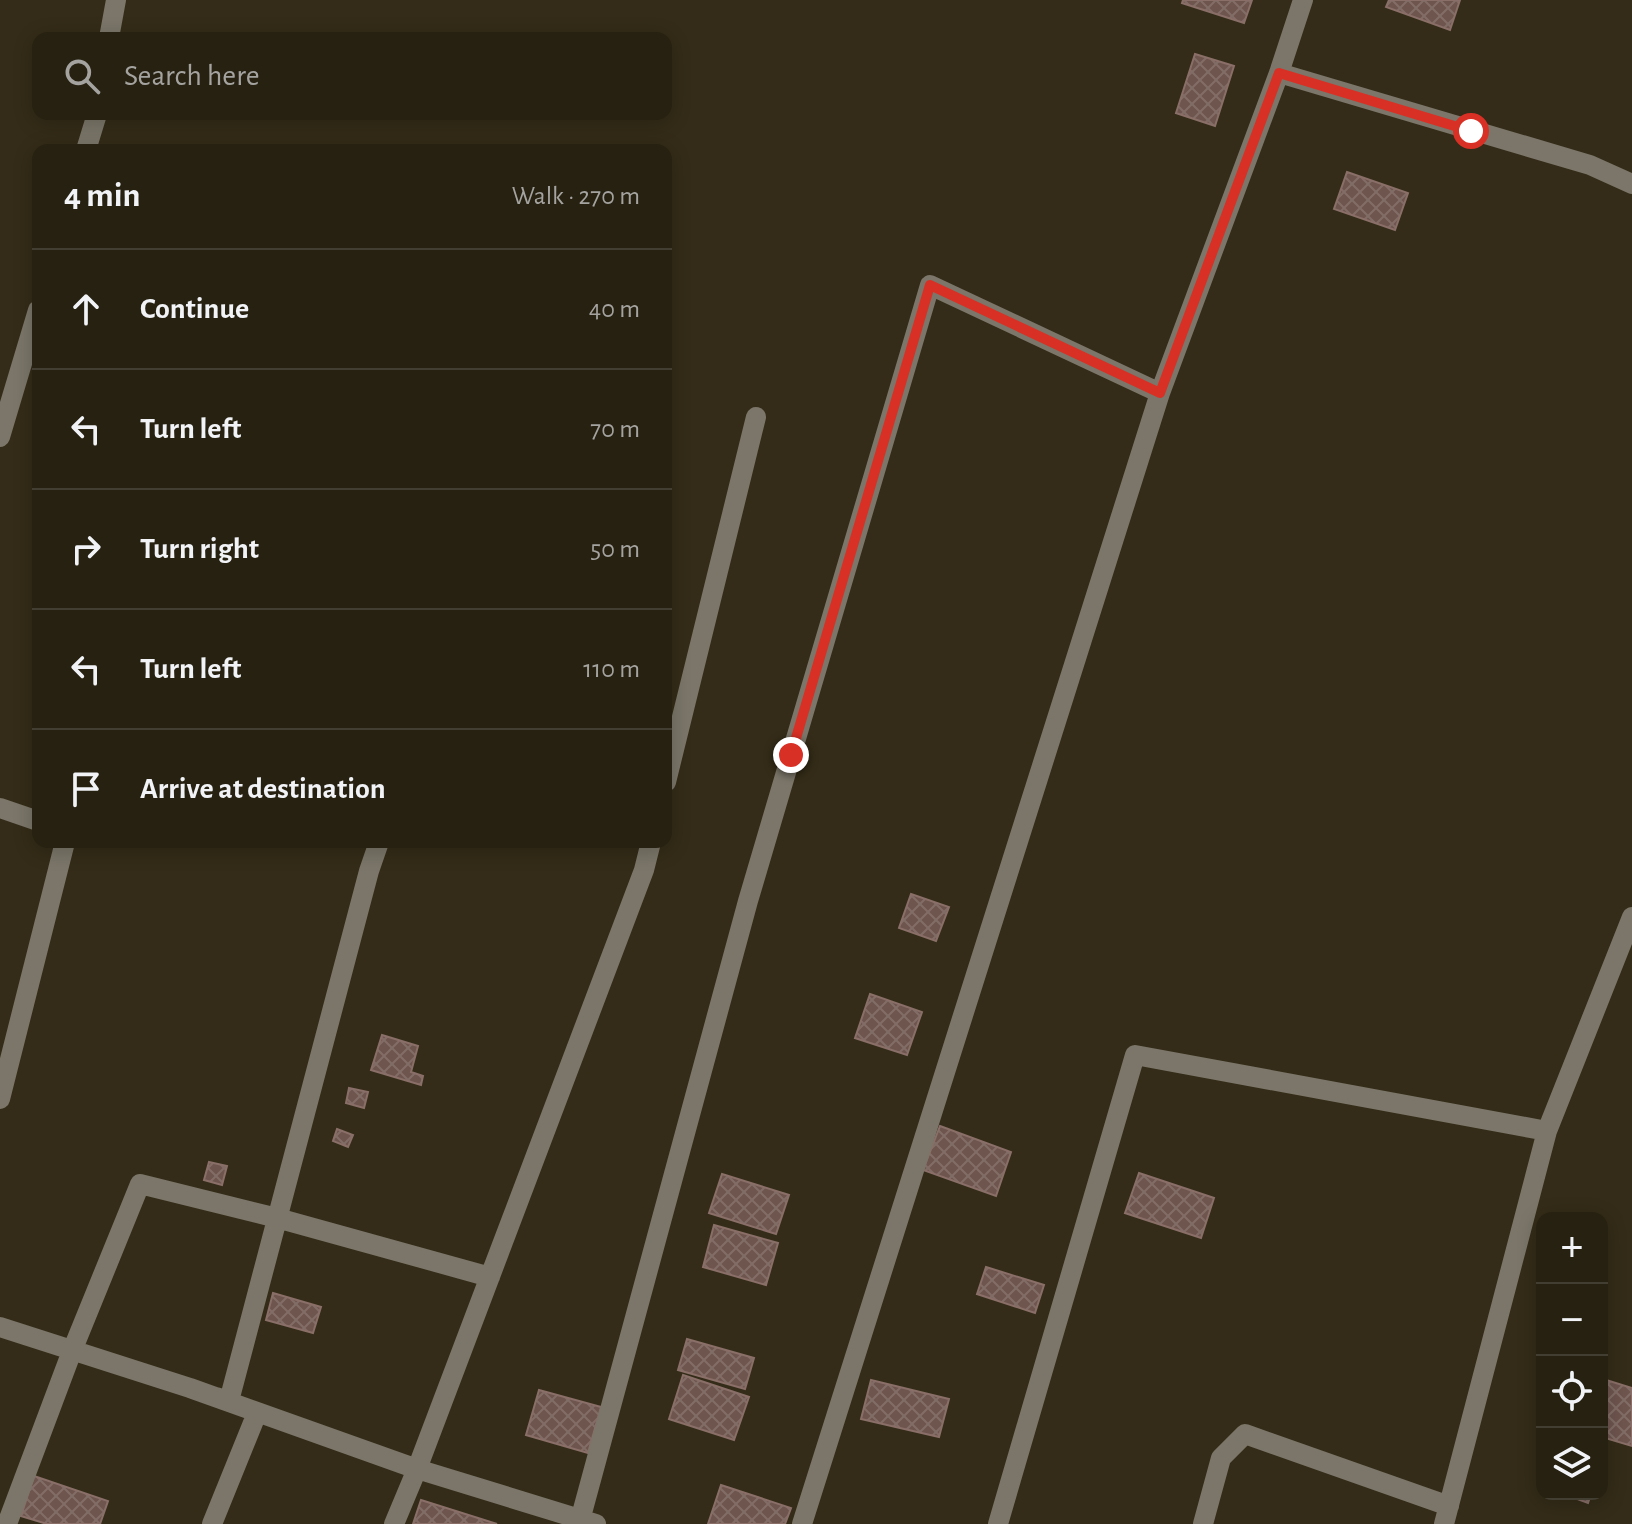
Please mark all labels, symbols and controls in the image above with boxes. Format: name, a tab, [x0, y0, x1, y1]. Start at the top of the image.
search box	[32, 32, 672, 120]
icon: search	[60, 54, 104, 98]
text: Search here	[124, 61, 260, 91]
route start	[1453, 113, 1489, 149]
text: 4 min	[64, 179, 141, 213]
text: Walk · 270 m	[512, 183, 640, 209]
icon: ahead	[64, 287, 108, 331]
text: Continue	[140, 294, 249, 324]
text: 40 m	[589, 296, 640, 322]
icon: left	[64, 407, 108, 451]
text: Turn left	[140, 414, 241, 444]
text: 70 m	[590, 416, 640, 442]
icon: right	[64, 527, 108, 571]
text: Turn right	[140, 534, 259, 564]
text: 50 m	[590, 536, 640, 562]
icon: left	[64, 647, 108, 691]
text: Turn left	[140, 654, 241, 684]
text: 110 m	[583, 656, 640, 682]
route end	[773, 737, 809, 773]
icon: arrive	[64, 767, 108, 811]
text: Arrive at destination	[140, 774, 386, 804]
map controls	[1536, 1212, 1608, 1500]
button: +	[1536, 1212, 1608, 1284]
button: −	[1536, 1284, 1608, 1356]
button: locate	[1536, 1356, 1608, 1428]
button: layers	[1536, 1428, 1608, 1500]

